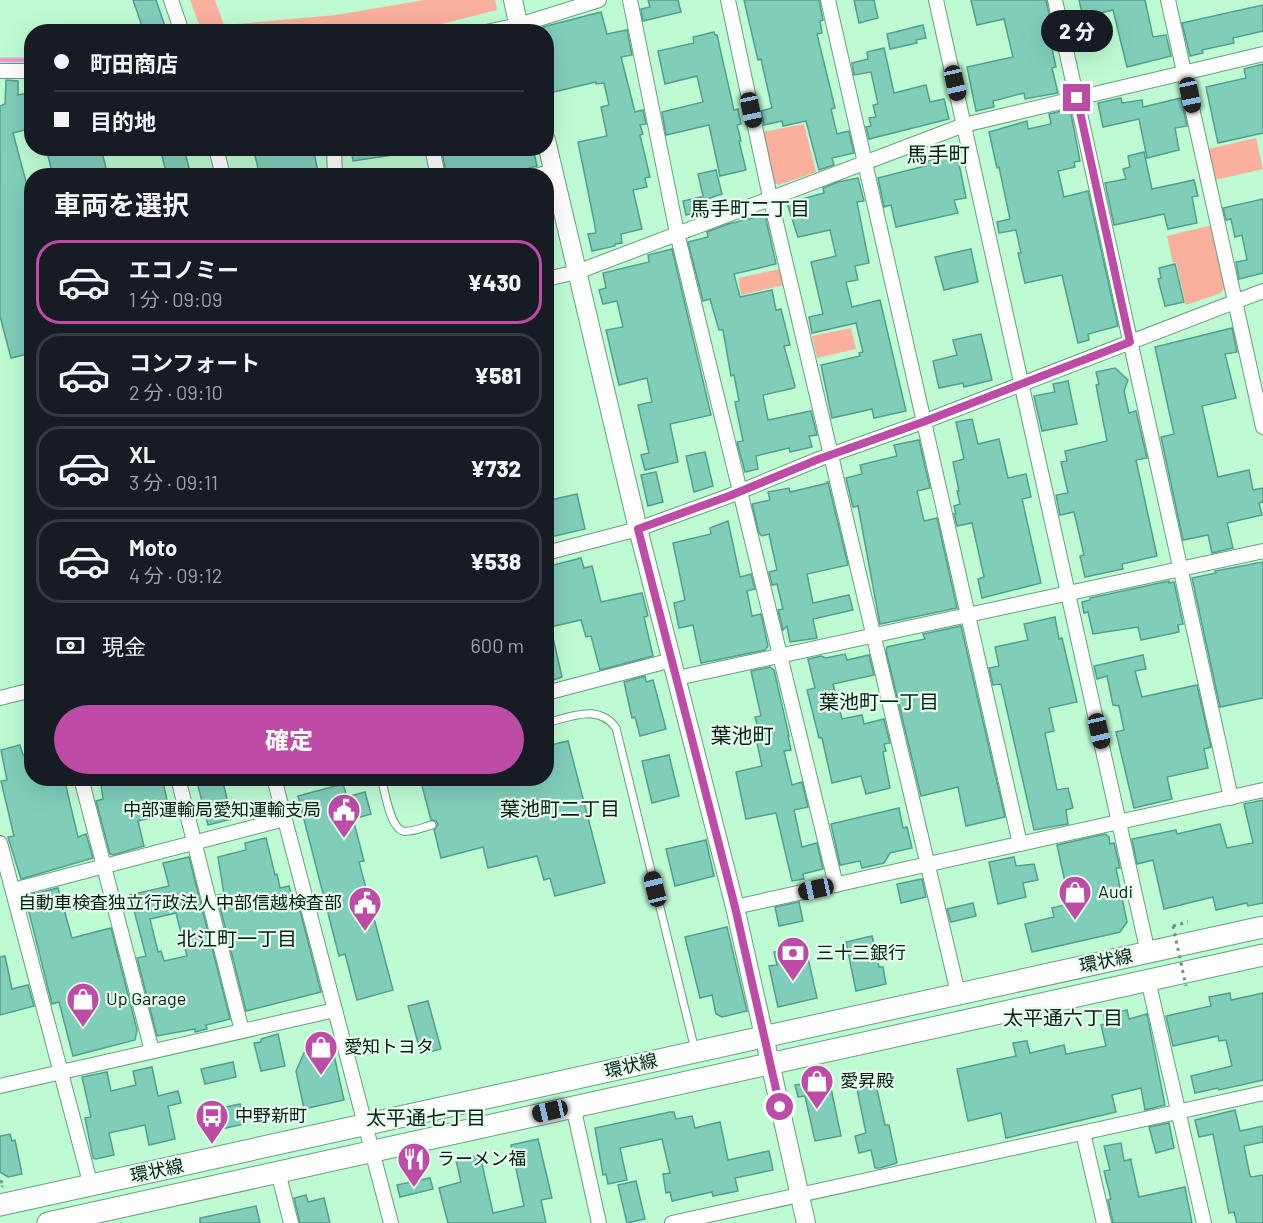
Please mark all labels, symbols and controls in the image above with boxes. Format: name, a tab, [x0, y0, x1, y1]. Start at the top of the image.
callout: 2 分	[1041, 11, 1113, 53]
text: 2 分	[1059, 19, 1095, 43]
text: 町田商店	[90, 50, 178, 76]
car	[942, 63, 968, 103]
car	[1177, 76, 1203, 114]
route end	[1063, 84, 1090, 111]
car	[738, 91, 764, 129]
text: 目的地	[90, 108, 156, 134]
district label: 馬手町	[907, 141, 970, 166]
text: 車両を選択	[54, 188, 189, 220]
district label: 馬手町二丁目	[690, 196, 810, 220]
icon: car	[57, 255, 111, 309]
text: エコノミー	[129, 256, 239, 282]
text: ¥430	[468, 269, 521, 295]
text: 1 分 · 09:09	[129, 287, 222, 311]
icon: car	[57, 348, 111, 402]
text: コンフォート	[129, 349, 260, 375]
text: ¥581	[474, 362, 521, 388]
text: 2 分 · 09:10	[129, 380, 223, 404]
icon: car	[57, 441, 111, 495]
text: XL	[129, 441, 155, 467]
text: ¥732	[470, 455, 521, 481]
text: 3 分 · 09:11	[129, 470, 218, 494]
icon: car	[57, 534, 111, 588]
text: Moto	[129, 534, 177, 560]
text: ¥538	[470, 548, 521, 574]
text: 4 分 · 09:12	[129, 563, 222, 587]
icon: cash	[54, 629, 87, 662]
text: 現金	[102, 633, 146, 659]
text: 600 m	[471, 633, 524, 657]
district label: 葉池町一丁目	[819, 689, 939, 713]
button: 確定	[54, 705, 524, 774]
car	[1086, 711, 1112, 751]
district label: 葉池町	[711, 722, 774, 747]
public building icon: 中部運輸局愛知運輸支局	[326, 792, 362, 839]
district label: 葉池町二丁目	[500, 796, 620, 820]
place label: 中部運輸局愛知運輸支局	[123, 798, 321, 820]
car	[642, 869, 668, 909]
shop icon: Audi	[1057, 874, 1093, 921]
car	[797, 876, 835, 902]
place label: Audi	[1098, 880, 1133, 902]
public building icon: 自動車検査独立行政法人中部信越検査部	[347, 885, 383, 932]
place label: 自動車検査独立行政法人中部信越検査部	[18, 891, 342, 913]
district label: 北江町一丁目	[177, 926, 297, 950]
bank icon: 三十三銀行	[775, 935, 811, 982]
place label: 三十三銀行	[816, 941, 906, 963]
street label: 環状線	[1077, 944, 1134, 976]
shop icon: Up Garage	[65, 981, 101, 1028]
place label: Up Garage	[106, 987, 186, 1009]
district label: 太平通六丁目	[1003, 1005, 1123, 1029]
shop icon: 愛知トヨタ	[303, 1029, 339, 1076]
place label: 愛知トヨタ	[344, 1035, 434, 1057]
street label: 環状線	[602, 1048, 660, 1082]
shop icon: 愛昇殿	[799, 1063, 835, 1110]
place label: 愛昇殿	[840, 1069, 894, 1091]
route start	[766, 1093, 793, 1120]
bus stop icon: 中野新町	[194, 1098, 230, 1145]
car	[530, 1098, 570, 1124]
place label: 中野新町	[235, 1104, 307, 1126]
district label: 太平通七丁目	[366, 1105, 486, 1129]
restaurant icon: ラーメン福	[396, 1141, 432, 1188]
place label: ラーメン福	[437, 1147, 526, 1169]
street label: 環状線	[128, 1154, 185, 1186]

